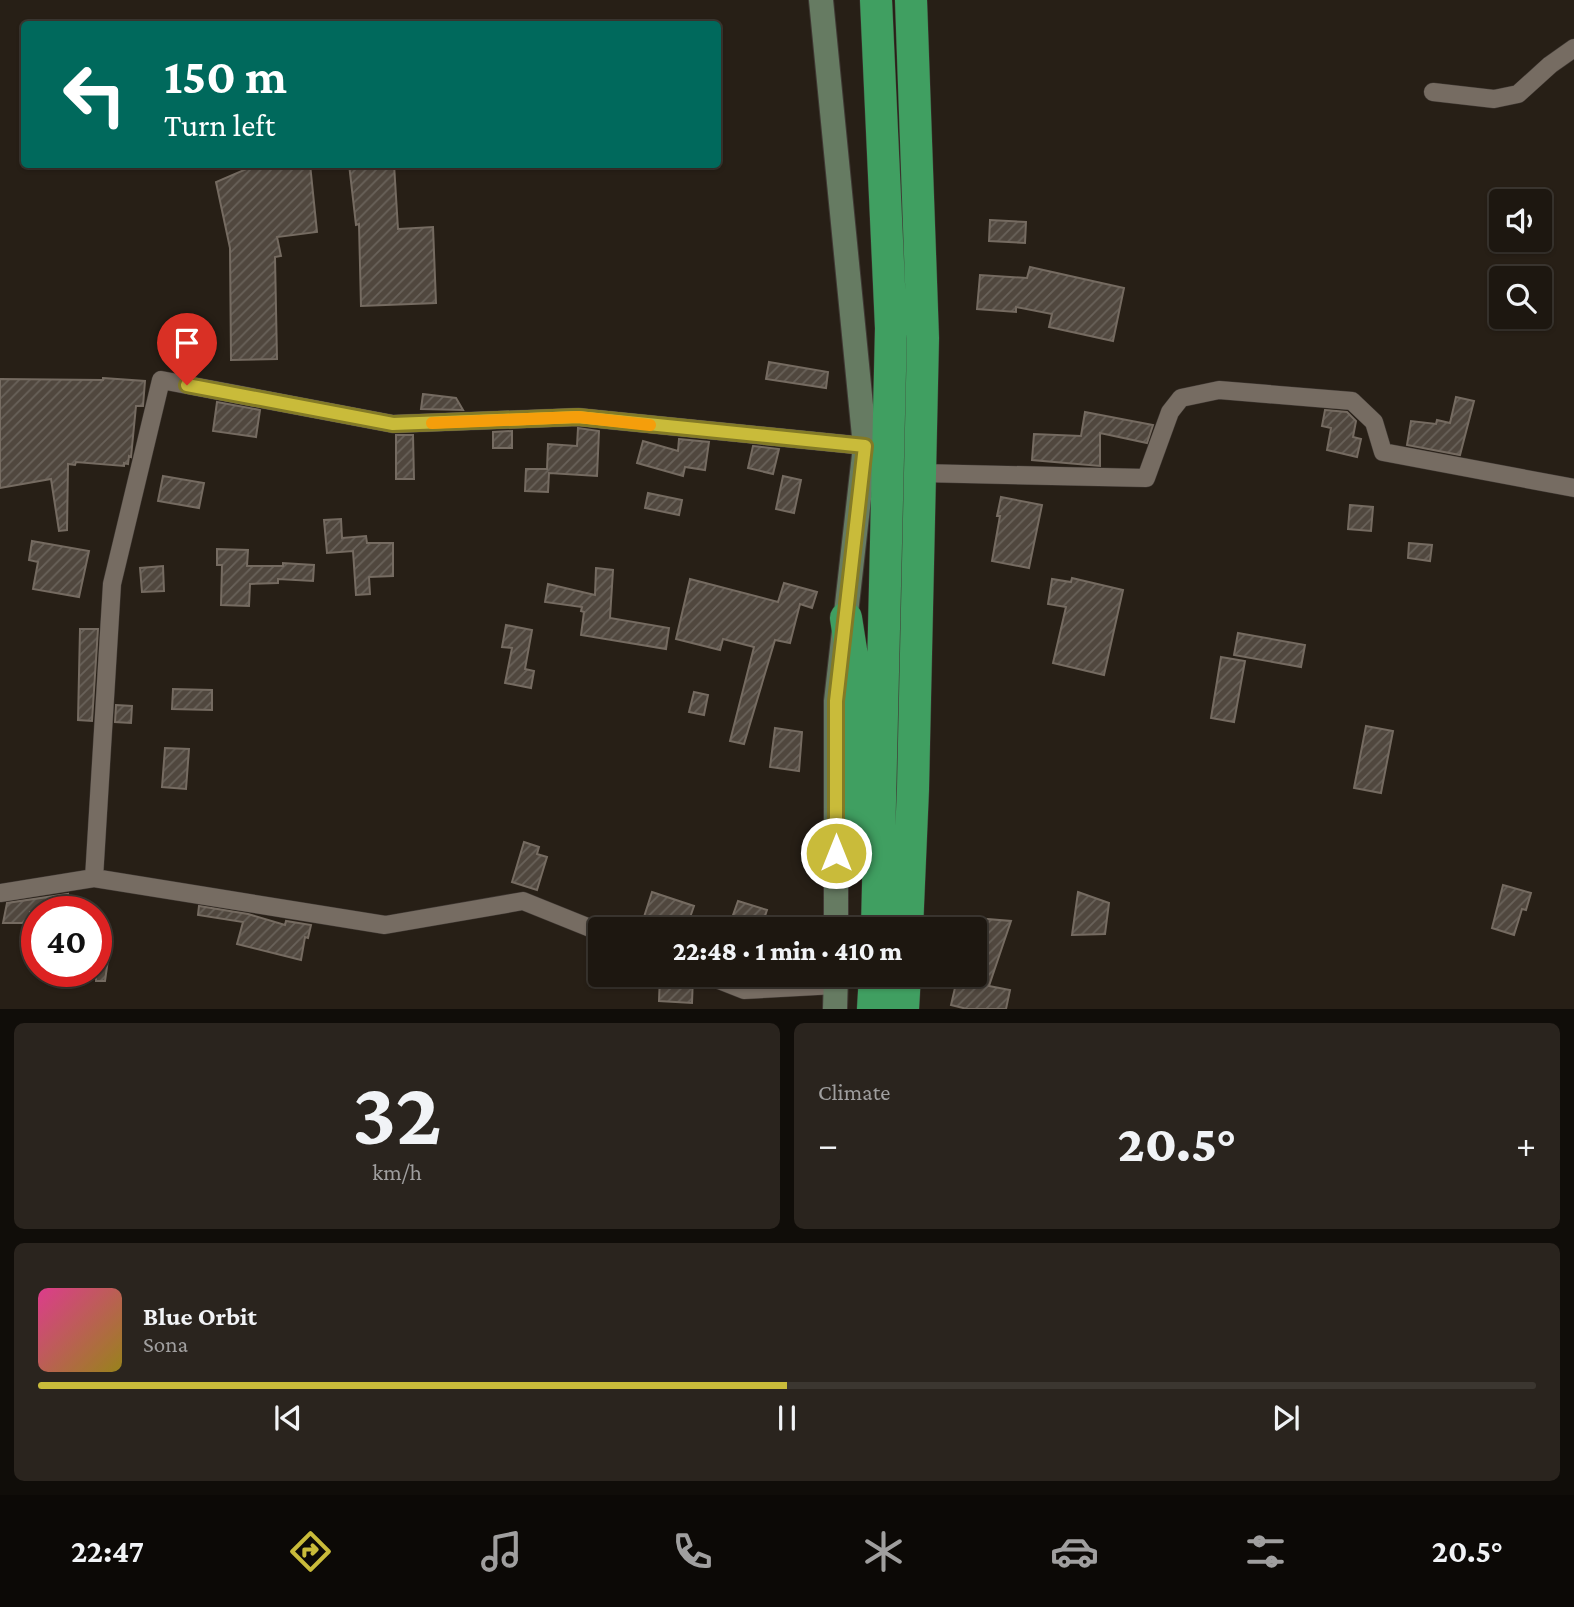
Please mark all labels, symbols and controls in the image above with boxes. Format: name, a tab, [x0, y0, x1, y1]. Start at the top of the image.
icon: left	[49, 49, 140, 140]
text: 150 m	[164, 49, 287, 104]
text: Turn left	[164, 107, 275, 143]
map controls	[1489, 189, 1552, 329]
button: sound	[1489, 189, 1552, 252]
button: search	[1489, 266, 1552, 329]
pin	[157, 313, 217, 385]
icon: arrive	[168, 324, 206, 362]
position arrow	[799, 816, 873, 890]
speed limit sign: 40	[21, 896, 112, 987]
text: 22:48 · 1 min · 410 m	[673, 937, 902, 966]
text: 32	[352, 1062, 442, 1164]
text: Climate	[818, 1079, 890, 1105]
text: 20.5°	[1117, 1114, 1237, 1172]
text: −	[818, 1123, 838, 1165]
text: +	[1516, 1123, 1536, 1165]
text: km/h	[372, 1159, 422, 1185]
text: Blue Orbit	[143, 1302, 257, 1331]
text: Sona	[143, 1331, 188, 1357]
icon: previous	[269, 1399, 307, 1437]
icon: pause	[768, 1399, 806, 1437]
icon: next	[1267, 1399, 1305, 1437]
icon: directions	[286, 1527, 335, 1576]
icon: music	[477, 1527, 526, 1576]
icon: phone	[668, 1527, 717, 1576]
icon: climate	[859, 1527, 908, 1576]
icon: car	[1050, 1527, 1099, 1576]
icon: filters	[1241, 1527, 1290, 1576]
text: 22:47	[71, 1533, 144, 1569]
text: 20.5°	[1432, 1533, 1503, 1569]

